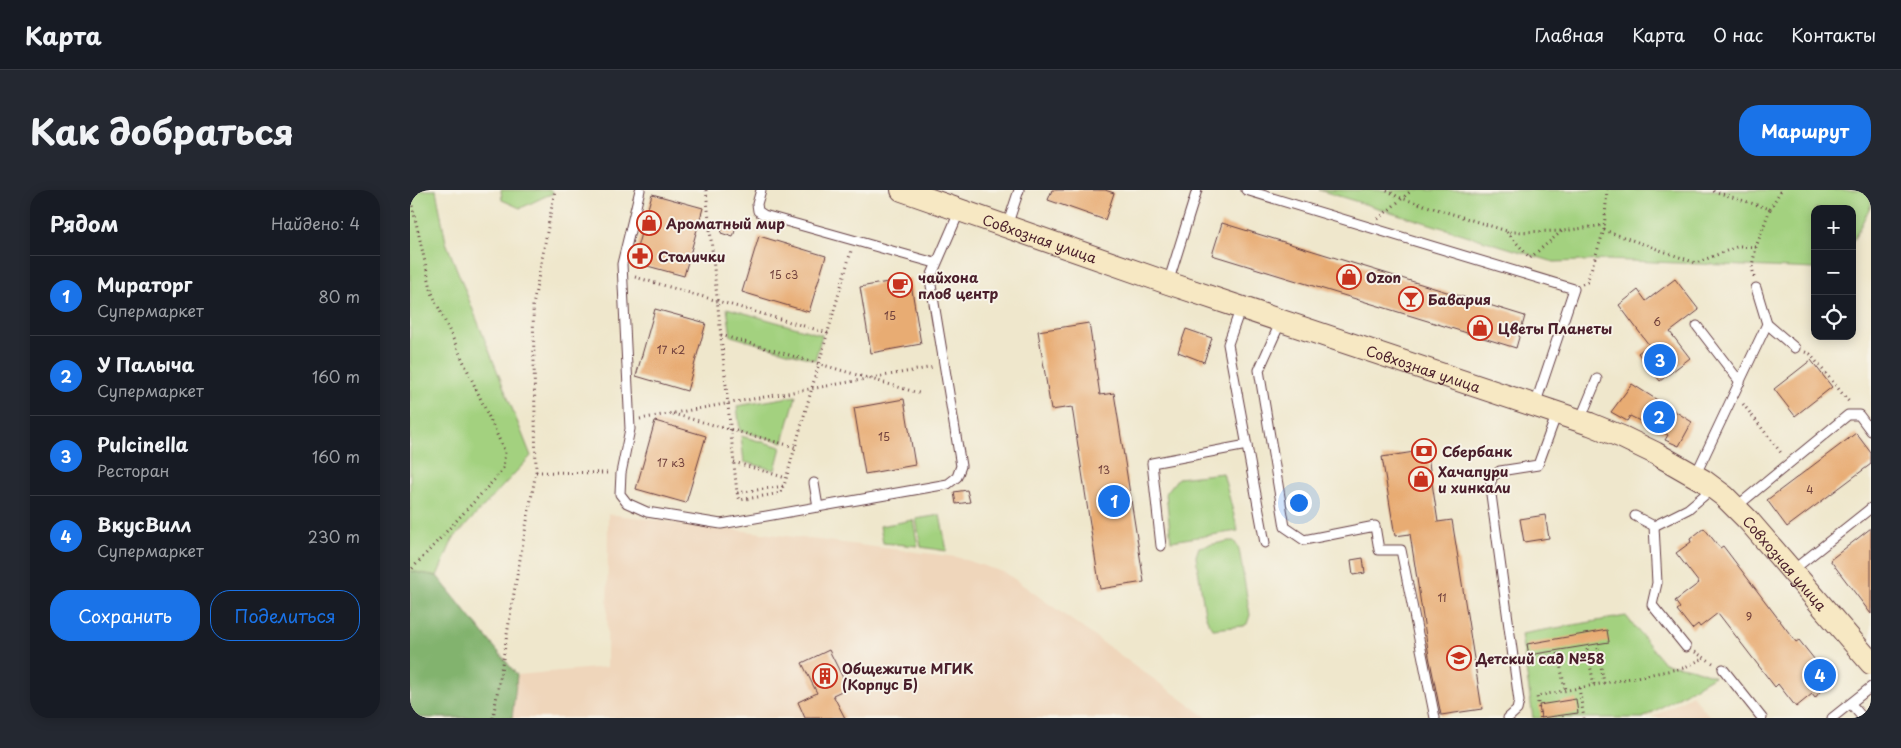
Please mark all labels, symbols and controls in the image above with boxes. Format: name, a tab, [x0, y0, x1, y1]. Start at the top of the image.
text: Карта	[25, 17, 102, 53]
text: Главная	[1535, 21, 1604, 48]
text: Карта	[1632, 21, 1685, 48]
text: О нас	[1713, 21, 1763, 48]
text: Контакты	[1791, 21, 1876, 48]
text: Как добраться	[30, 104, 294, 157]
button: Маршрут	[1739, 105, 1871, 156]
map controls	[1811, 205, 1856, 340]
button: +	[1811, 205, 1856, 250]
text: Рядом	[50, 207, 118, 239]
street label: Совхозная улица	[980, 209, 1100, 268]
shop icon: Ароматный мир	[636, 210, 662, 236]
text: Найдено: 4	[271, 211, 360, 235]
place label: Ароматный мир	[665, 213, 785, 234]
pharmacy icon: Столички	[627, 243, 653, 269]
place label: Столички	[658, 246, 726, 267]
button: −	[1811, 250, 1856, 295]
shop icon: Ozon	[1336, 264, 1362, 290]
house number: 15 с3	[770, 266, 798, 283]
place label: чайхона плов центр	[918, 267, 998, 304]
place label: Ozon	[1366, 267, 1401, 288]
text: Мираторг	[97, 270, 192, 298]
cafe icon: чайхона плов центр	[887, 272, 913, 298]
text: 1	[62, 284, 70, 308]
text: 80 m	[318, 284, 360, 308]
bar icon: Бавария	[1398, 286, 1424, 312]
place label: Бавария	[1428, 289, 1491, 310]
button: locate	[1811, 295, 1856, 340]
text: Супермаркет	[97, 298, 204, 322]
house number: 15	[884, 307, 896, 324]
house number: 6	[1653, 313, 1661, 330]
shop icon: Цветы Планеты	[1467, 315, 1493, 341]
place label: Цветы Планеты	[1498, 318, 1613, 339]
street label: Совхозная улица	[1363, 339, 1484, 397]
house number: 17 к2	[657, 341, 686, 358]
pin: 3	[1644, 341, 1676, 379]
text: У Палыча	[97, 350, 195, 378]
text: 2	[60, 364, 72, 388]
text: 160 m	[312, 364, 360, 388]
text: Супермаркет	[97, 378, 204, 402]
pin: 2	[1643, 398, 1675, 436]
house number: 15	[878, 428, 890, 445]
text: Pulcinella	[97, 430, 188, 458]
bank icon: Сбербанк	[1411, 438, 1437, 464]
place label: Сбербанк	[1442, 441, 1512, 462]
text: 3	[61, 444, 71, 468]
text: 160 m	[312, 444, 360, 468]
house number: 17 к3	[657, 454, 685, 471]
text: Ресторан	[97, 458, 170, 482]
house number: 13	[1098, 461, 1110, 478]
place label: Хачапури и хинкали	[1438, 461, 1511, 498]
shop icon: Хачапури и хинкали	[1408, 466, 1434, 492]
house number: 4	[1806, 481, 1814, 498]
pin: 1	[1098, 482, 1130, 520]
your location	[1286, 490, 1312, 516]
text: ВкусВилл	[97, 510, 191, 538]
street label: Совхозная улица	[1738, 511, 1832, 615]
text: 4	[61, 524, 71, 548]
text: 230 m	[308, 524, 360, 548]
text: Супермаркет	[97, 538, 204, 562]
house number: 11	[1437, 589, 1447, 606]
button: Сохранить	[50, 590, 200, 641]
button: Поделиться	[210, 590, 360, 641]
house number: 9	[1746, 608, 1752, 625]
school or university icon: Детский сад №58	[1446, 645, 1472, 671]
place label: Детский сад №58	[1475, 648, 1605, 669]
pin: 4	[1804, 656, 1836, 694]
place label: Общежитие МГИК (Корпус Б)	[842, 658, 974, 695]
building icon: Общежитие МГИК (Корпус Б)	[812, 663, 838, 689]

